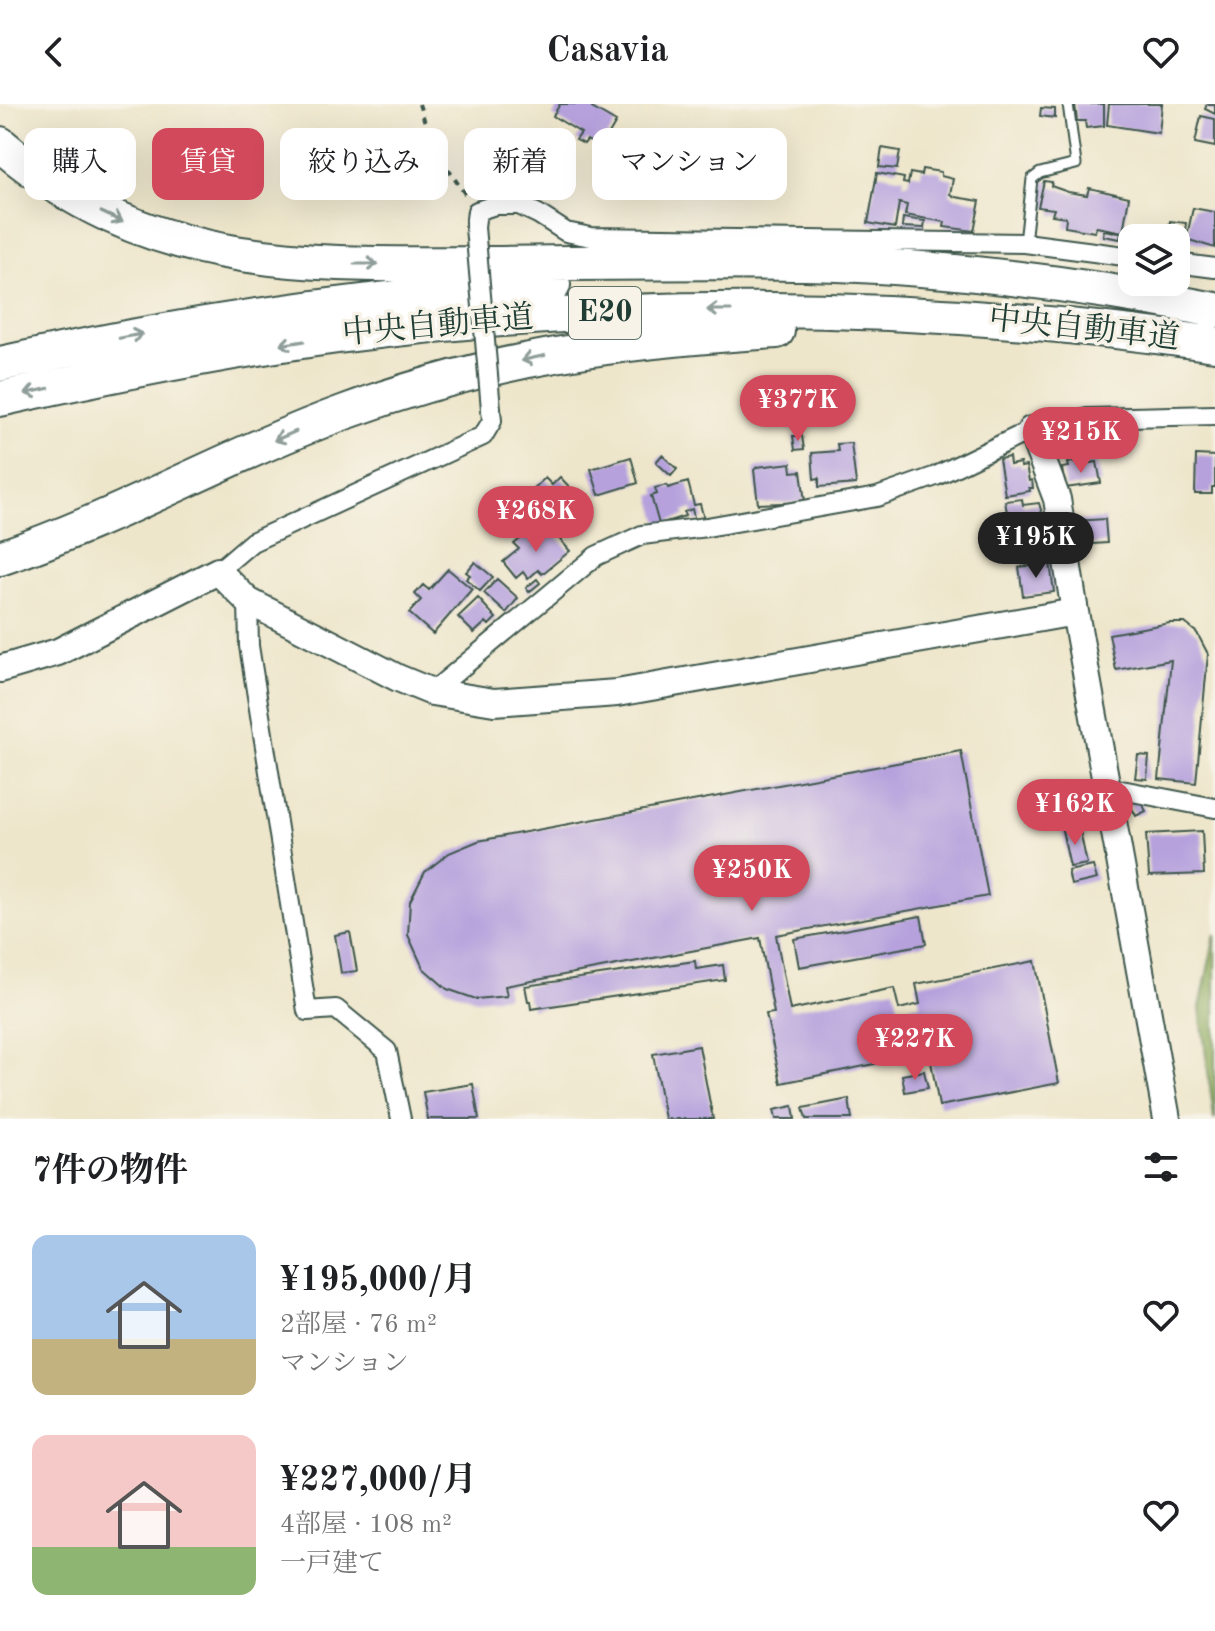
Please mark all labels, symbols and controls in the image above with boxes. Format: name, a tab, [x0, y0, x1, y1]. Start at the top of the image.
icon: back	[32, 30, 76, 74]
icon: heart	[1139, 30, 1183, 74]
text: Casavia	[546, 34, 669, 70]
chip: 購入	[24, 128, 136, 200]
chip: 賃貸	[152, 128, 264, 200]
chip: 絞り込み	[280, 128, 448, 200]
chip: 新着	[464, 128, 576, 200]
chip: マンション	[592, 128, 787, 200]
one-way arrow	[100, 210, 124, 225]
map controls	[1118, 224, 1190, 296]
button: layers	[1118, 224, 1190, 296]
one-way arrow	[352, 256, 379, 272]
road number: E20	[569, 287, 641, 339]
street label: 中央自動車道	[341, 299, 535, 351]
street label: 中央自動車道	[987, 300, 1182, 356]
one-way arrow	[706, 302, 733, 318]
one-way arrow	[118, 328, 143, 343]
one-way arrow	[280, 336, 305, 351]
one-way arrow	[520, 351, 546, 366]
pin: ¥377K	[742, 375, 854, 443]
one-way arrow	[24, 384, 50, 399]
text: ¥377K	[758, 388, 838, 414]
pin: ¥215K	[1025, 407, 1137, 475]
text: ¥215K	[1041, 420, 1121, 446]
one-way arrow	[273, 429, 298, 444]
pin: ¥268K	[480, 486, 592, 554]
text: ¥268K	[496, 499, 576, 525]
pin: ¥195K	[980, 512, 1092, 580]
text: ¥195K	[996, 525, 1076, 551]
pin: ¥162K	[1019, 779, 1131, 847]
text: ¥162K	[1035, 792, 1115, 818]
pin: ¥250K	[696, 845, 808, 913]
text: ¥250K	[712, 858, 792, 884]
pin: ¥227K	[859, 1014, 971, 1082]
text: ¥227K	[875, 1027, 955, 1053]
icon: filters	[1139, 1145, 1183, 1189]
text: 7件の物件	[32, 1155, 188, 1189]
text: ¥195,000/月	[280, 1264, 477, 1298]
icon: home	[96, 1267, 192, 1363]
icon: heart	[1139, 1293, 1183, 1337]
text: 2部屋 · 76 m²	[280, 1312, 437, 1338]
text: マンション	[280, 1351, 409, 1377]
text: ¥227,000/月	[280, 1464, 477, 1498]
icon: home	[96, 1467, 192, 1563]
icon: heart	[1139, 1493, 1183, 1537]
text: 4部屋 · 108 m²	[280, 1512, 452, 1538]
text: 一戸建て	[280, 1551, 384, 1577]

